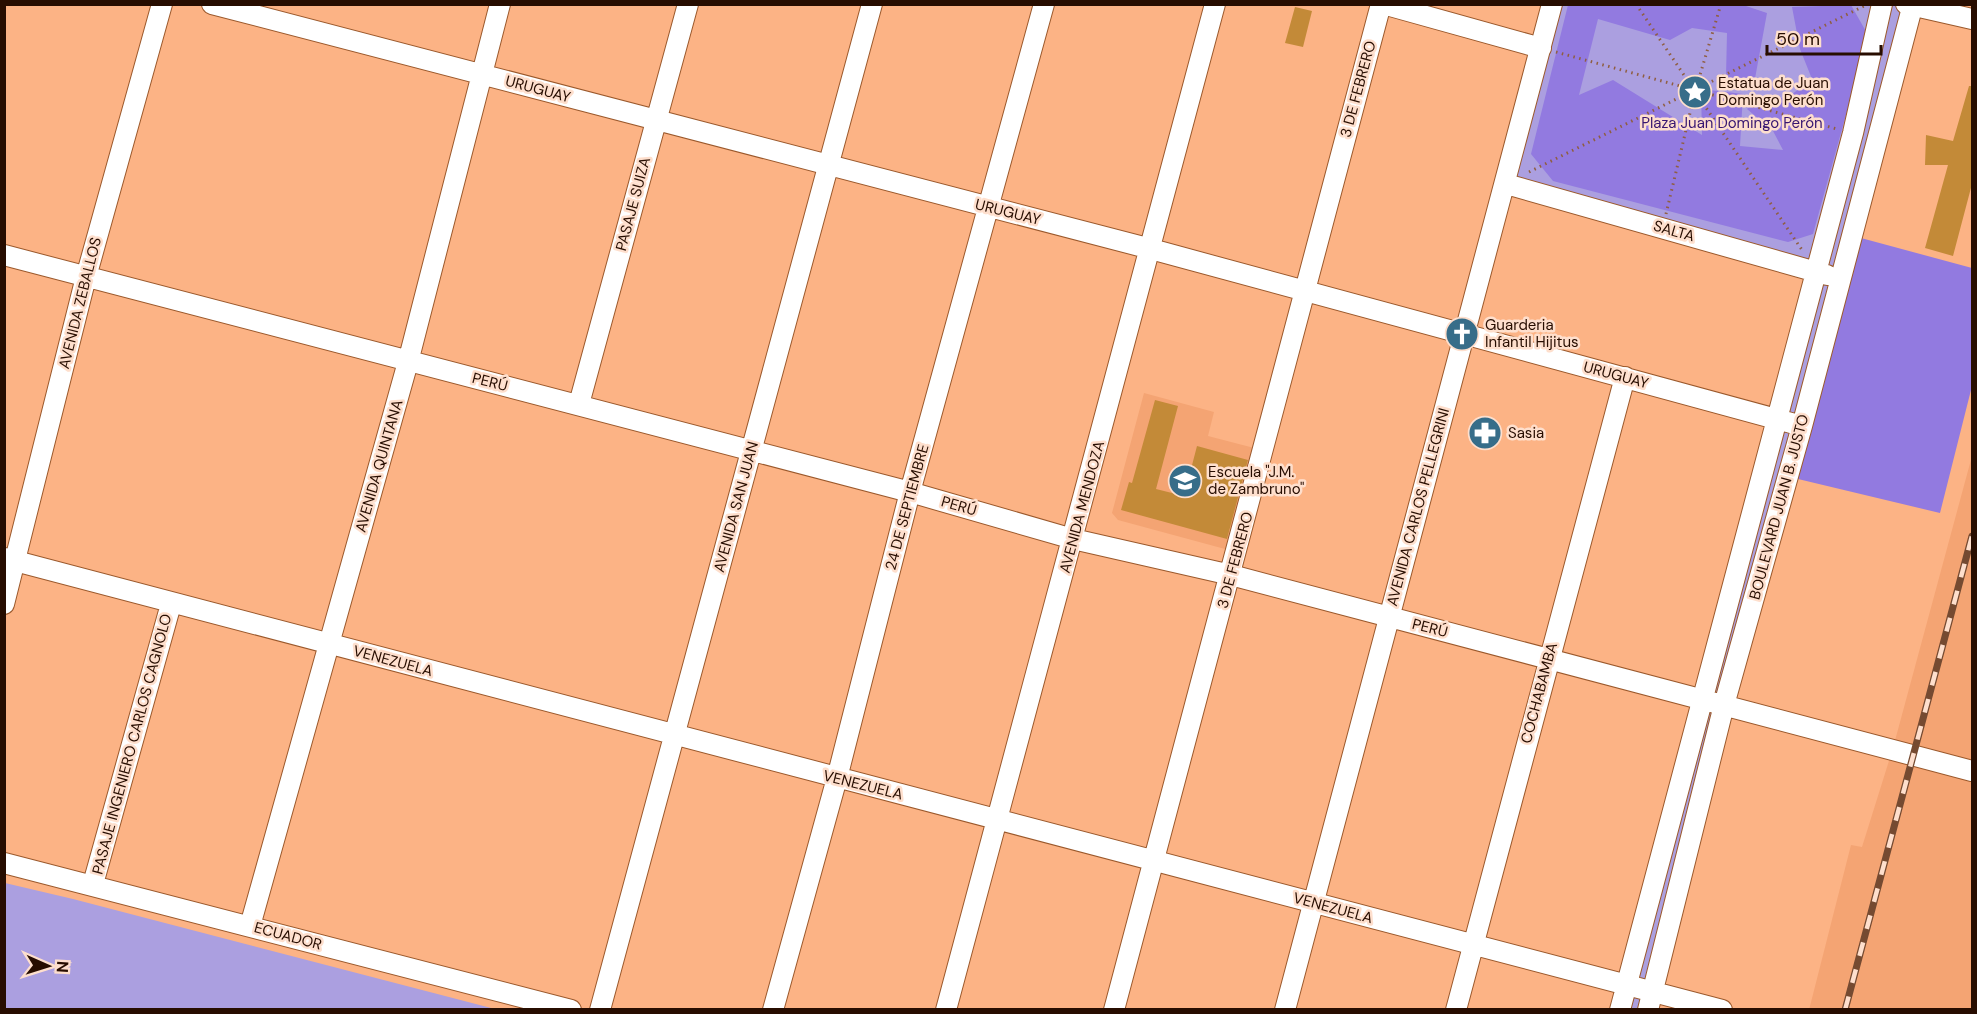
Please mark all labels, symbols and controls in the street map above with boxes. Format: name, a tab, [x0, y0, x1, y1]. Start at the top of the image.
scale bar	[1767, 18, 1881, 56]
text: 50 m	[1776, 27, 1820, 51]
street label: 3 DE FEBRERO	[1336, 39, 1380, 139]
street label: URUGUAY	[503, 71, 573, 107]
place label: Estatua de Juan Domingo Perón	[1718, 73, 1829, 110]
place icon: Estatua de Juan Domingo Perón	[1677, 74, 1713, 110]
park label: Plaza Juan Domingo Perón	[1641, 113, 1823, 133]
street label: PASAJE SUIZA	[611, 155, 655, 253]
street label: URUGUAY	[973, 194, 1043, 230]
street label: SALTA	[1651, 216, 1697, 246]
street label: AVENIDA ZEBALLOS	[54, 235, 106, 371]
place label: Guarderia Infantil Hijitus	[1485, 315, 1579, 352]
church icon: Guarderia Infantil Hijitus	[1444, 316, 1480, 352]
street label: URUGUAY	[1581, 357, 1651, 393]
street label: PERÚ	[470, 368, 510, 396]
street label: AVENIDA QUINTANA	[350, 397, 408, 535]
street label: AVENIDA CARLOS PELLEGRINI	[1382, 406, 1454, 608]
street label: BOULEVARD JUAN B. JUSTO	[1745, 412, 1813, 602]
pharmacy icon: Sasia	[1467, 415, 1503, 451]
place label: Sasia	[1508, 423, 1544, 443]
street label: AVENIDA SAN JUAN	[709, 439, 763, 575]
street label: AVENIDA MENDOZA	[1055, 439, 1109, 575]
street label: 24 DE SEPTIEMBRE	[881, 442, 933, 572]
place label: Escuela "J.M. de Zambruno"	[1208, 462, 1304, 499]
school or university icon: Escuela "J.M. de Zambruno"	[1167, 463, 1203, 499]
street label: PERÚ	[939, 491, 979, 521]
street label: 3 DE FEBRERO	[1213, 510, 1257, 610]
street label: PASAJE INGENIERO CARLOS CAGNOLO	[88, 612, 176, 876]
street label: PERÚ	[1410, 614, 1450, 642]
street label: COCHABAMBA	[1516, 640, 1562, 746]
street label: VENEZUELA	[351, 641, 435, 681]
street label: VENEZUELA	[821, 765, 905, 805]
street label: VENEZUELA	[1291, 888, 1375, 928]
street label: ECUADOR	[252, 917, 324, 955]
north arrow	[18, 936, 78, 996]
text: N	[52, 960, 73, 973]

